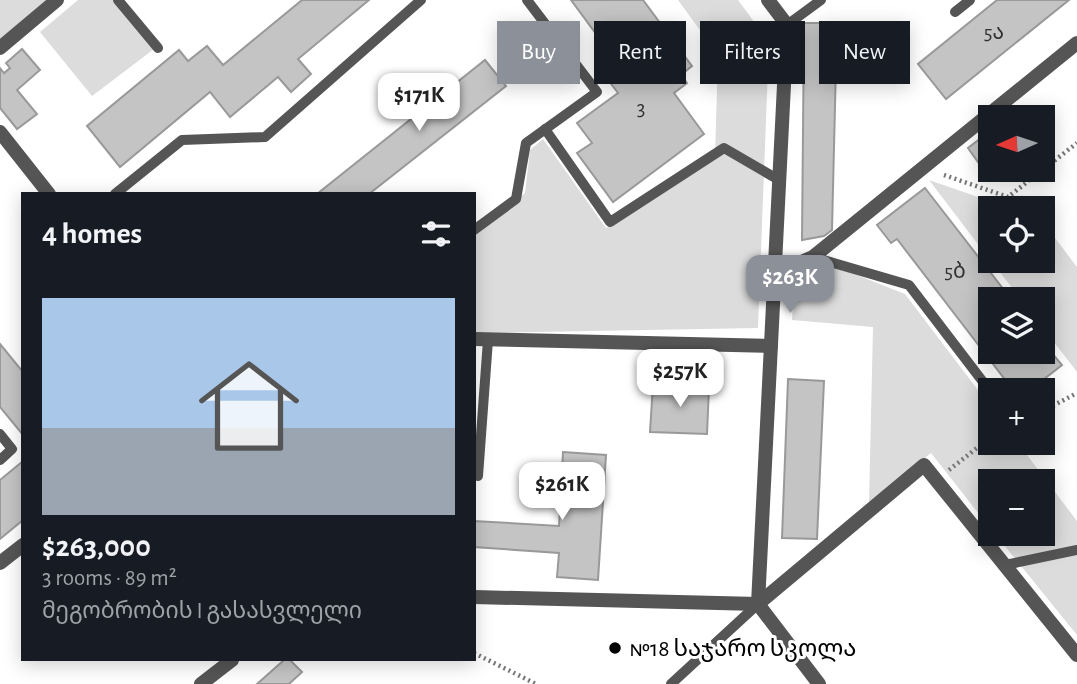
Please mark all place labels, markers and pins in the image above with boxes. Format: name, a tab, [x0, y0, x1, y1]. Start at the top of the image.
pin: $171K	[370, 74, 468, 133]
pin: $263K	[741, 256, 839, 315]
pin: $257K	[631, 350, 729, 409]
pin: $261K	[513, 462, 611, 522]
place label: №18 საჯარო სკოლა	[629, 637, 857, 662]
marker: №18 საჯარო სკოლა	[607, 640, 623, 656]

